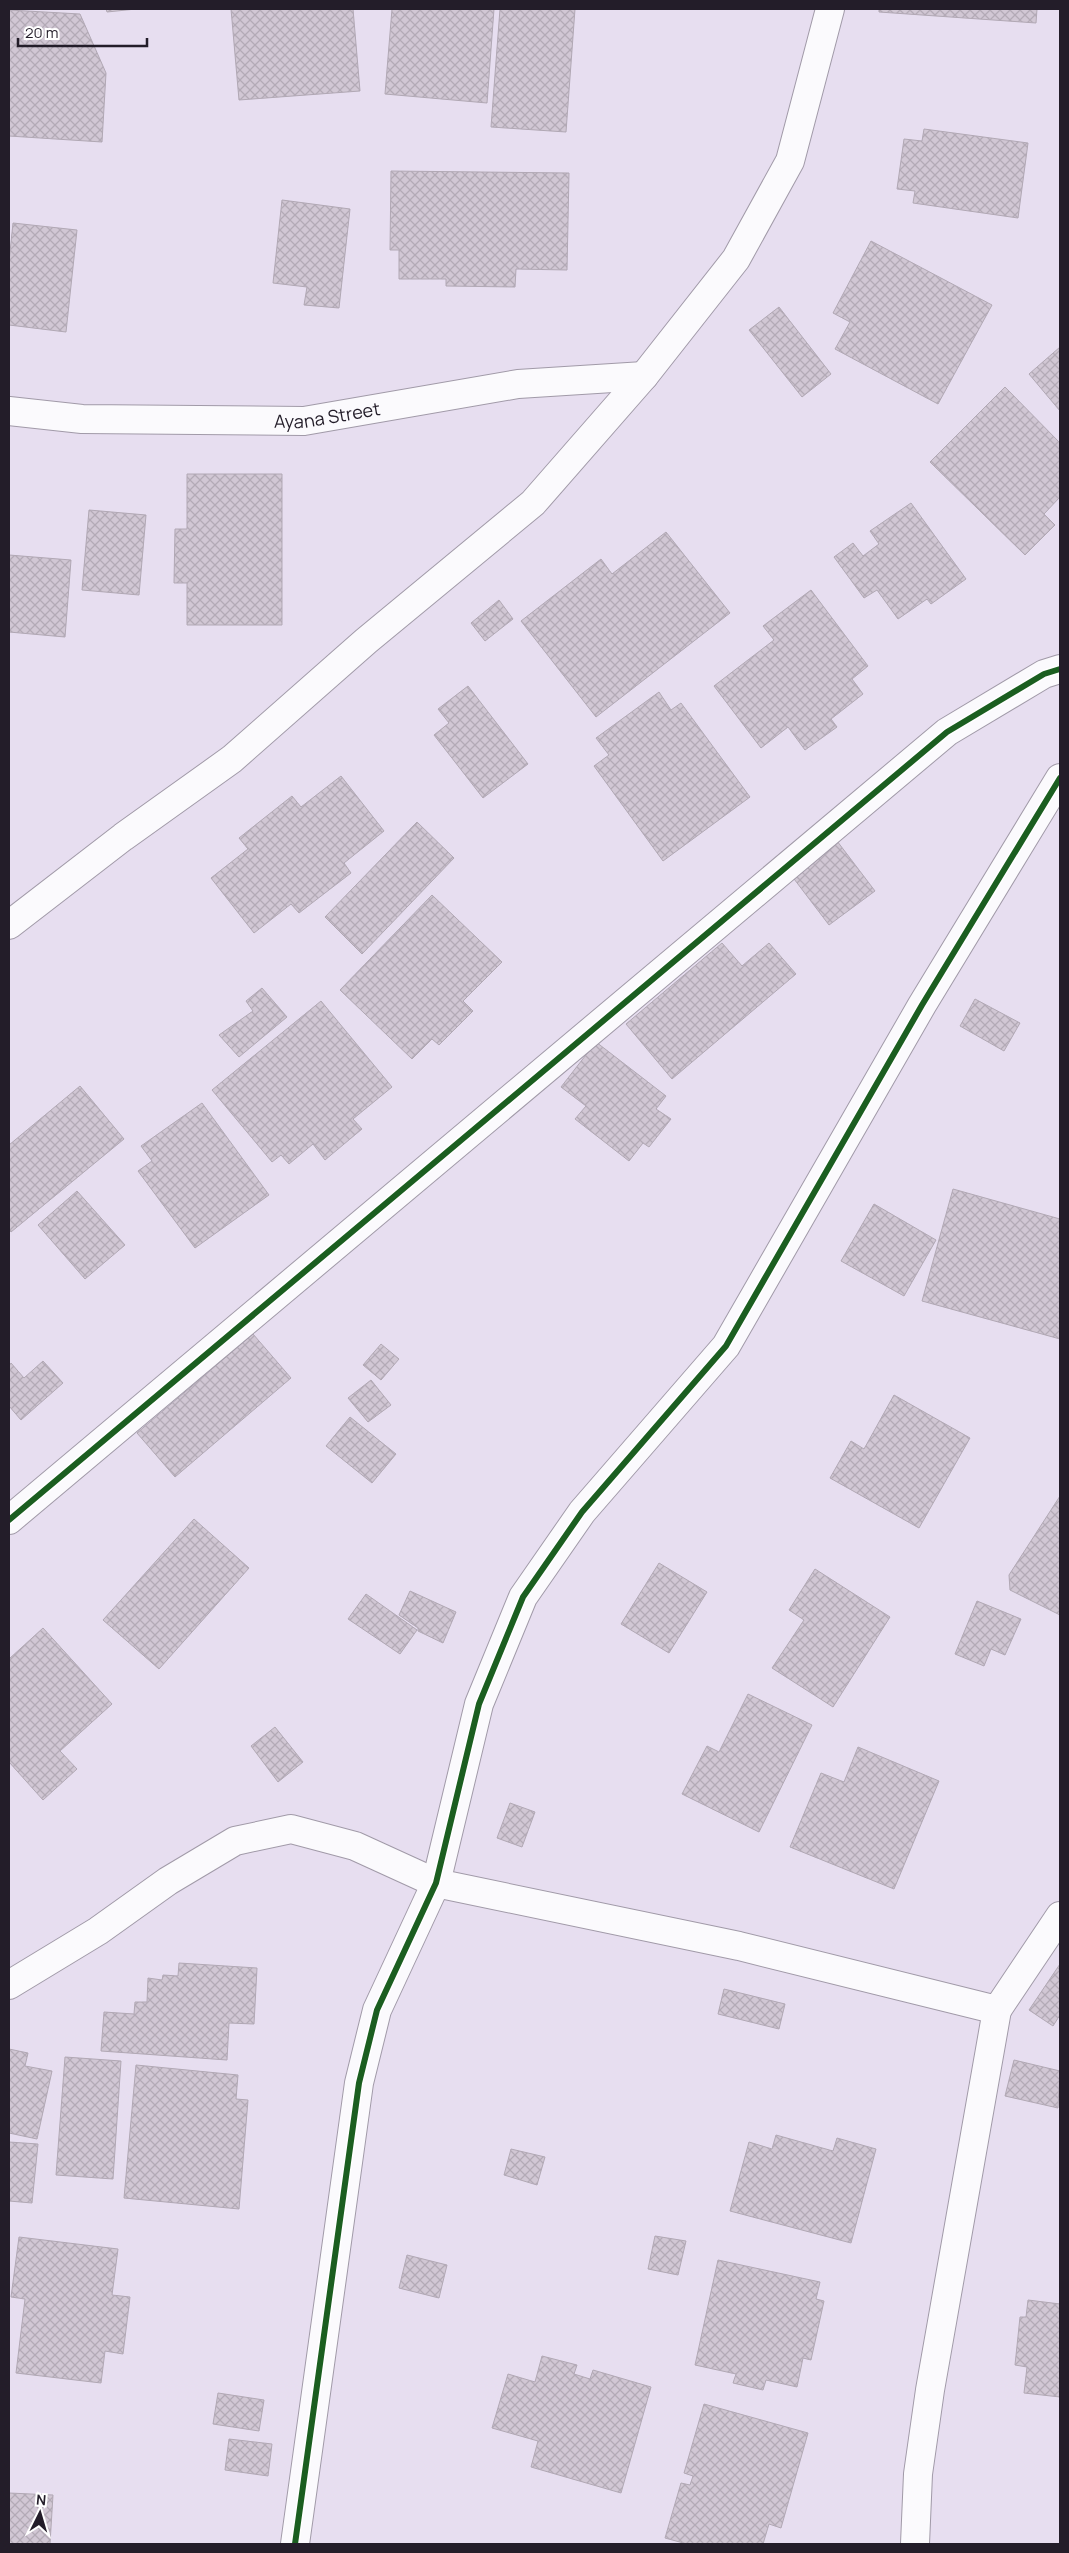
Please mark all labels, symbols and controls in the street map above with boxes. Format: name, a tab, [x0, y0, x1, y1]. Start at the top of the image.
scale bar	[18, 15, 146, 47]
text: 20 m	[25, 22, 58, 43]
street label: Ayana Street	[274, 396, 382, 433]
north arrow	[15, 2488, 65, 2538]
text: N	[35, 2490, 47, 2509]

